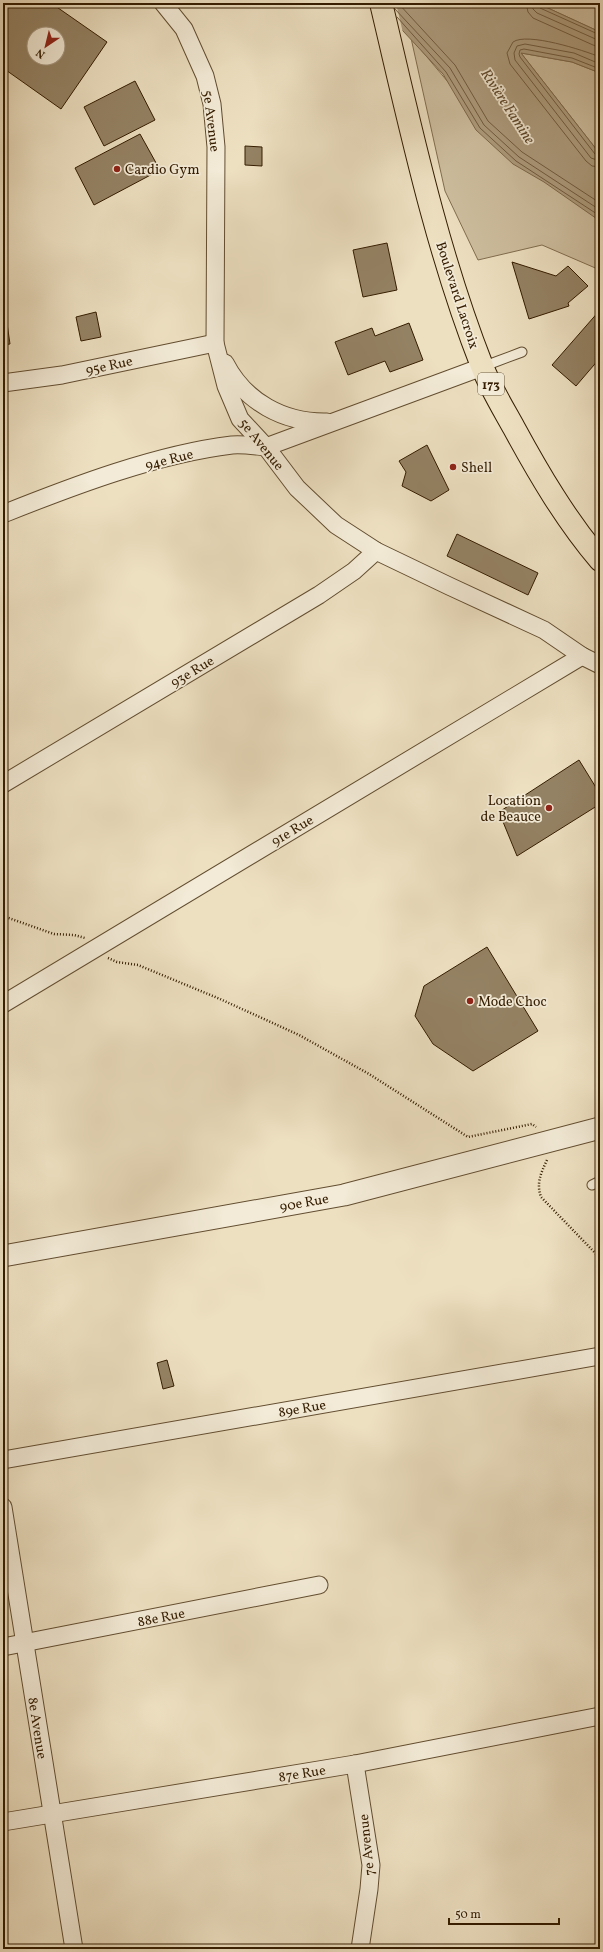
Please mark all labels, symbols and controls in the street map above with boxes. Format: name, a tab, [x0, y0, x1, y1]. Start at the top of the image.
north arrow	[26, 26, 66, 66]
text: N	[34, 45, 49, 61]
water label: Rivière Famine	[475, 65, 539, 149]
street label: 5e Avenue	[197, 89, 224, 153]
place label: Cardio Gym	[125, 161, 200, 180]
marker: Cardio Gym	[112, 164, 122, 174]
street label: Boulevard Lacroix	[430, 239, 483, 351]
street label: 95e Rue	[84, 352, 135, 381]
road number: 173	[478, 373, 504, 395]
street label: 5e Avenue	[234, 415, 288, 475]
street label: 94e Rue	[143, 445, 196, 476]
place label: Shell	[461, 459, 492, 478]
marker: Shell	[448, 462, 458, 472]
street label: 93e Rue	[167, 652, 218, 693]
place label: Location de Beauce	[481, 792, 541, 827]
marker: Location de Beauce	[544, 803, 554, 813]
street label: 91e Rue	[268, 811, 318, 851]
place label: Mode Choc	[478, 993, 547, 1012]
marker: Mode Choc	[465, 996, 475, 1006]
street label: 90e Rue	[278, 1190, 331, 1217]
street label: 89e Rue	[277, 1396, 328, 1423]
street label: 88e Rue	[136, 1605, 187, 1632]
street label: 8e Avenue	[22, 1696, 51, 1761]
street label: 87e Rue	[277, 1761, 328, 1788]
street label: 7e Avenue	[355, 1813, 380, 1877]
scale bar	[449, 1900, 559, 1926]
text: 50 m	[455, 1907, 481, 1923]

